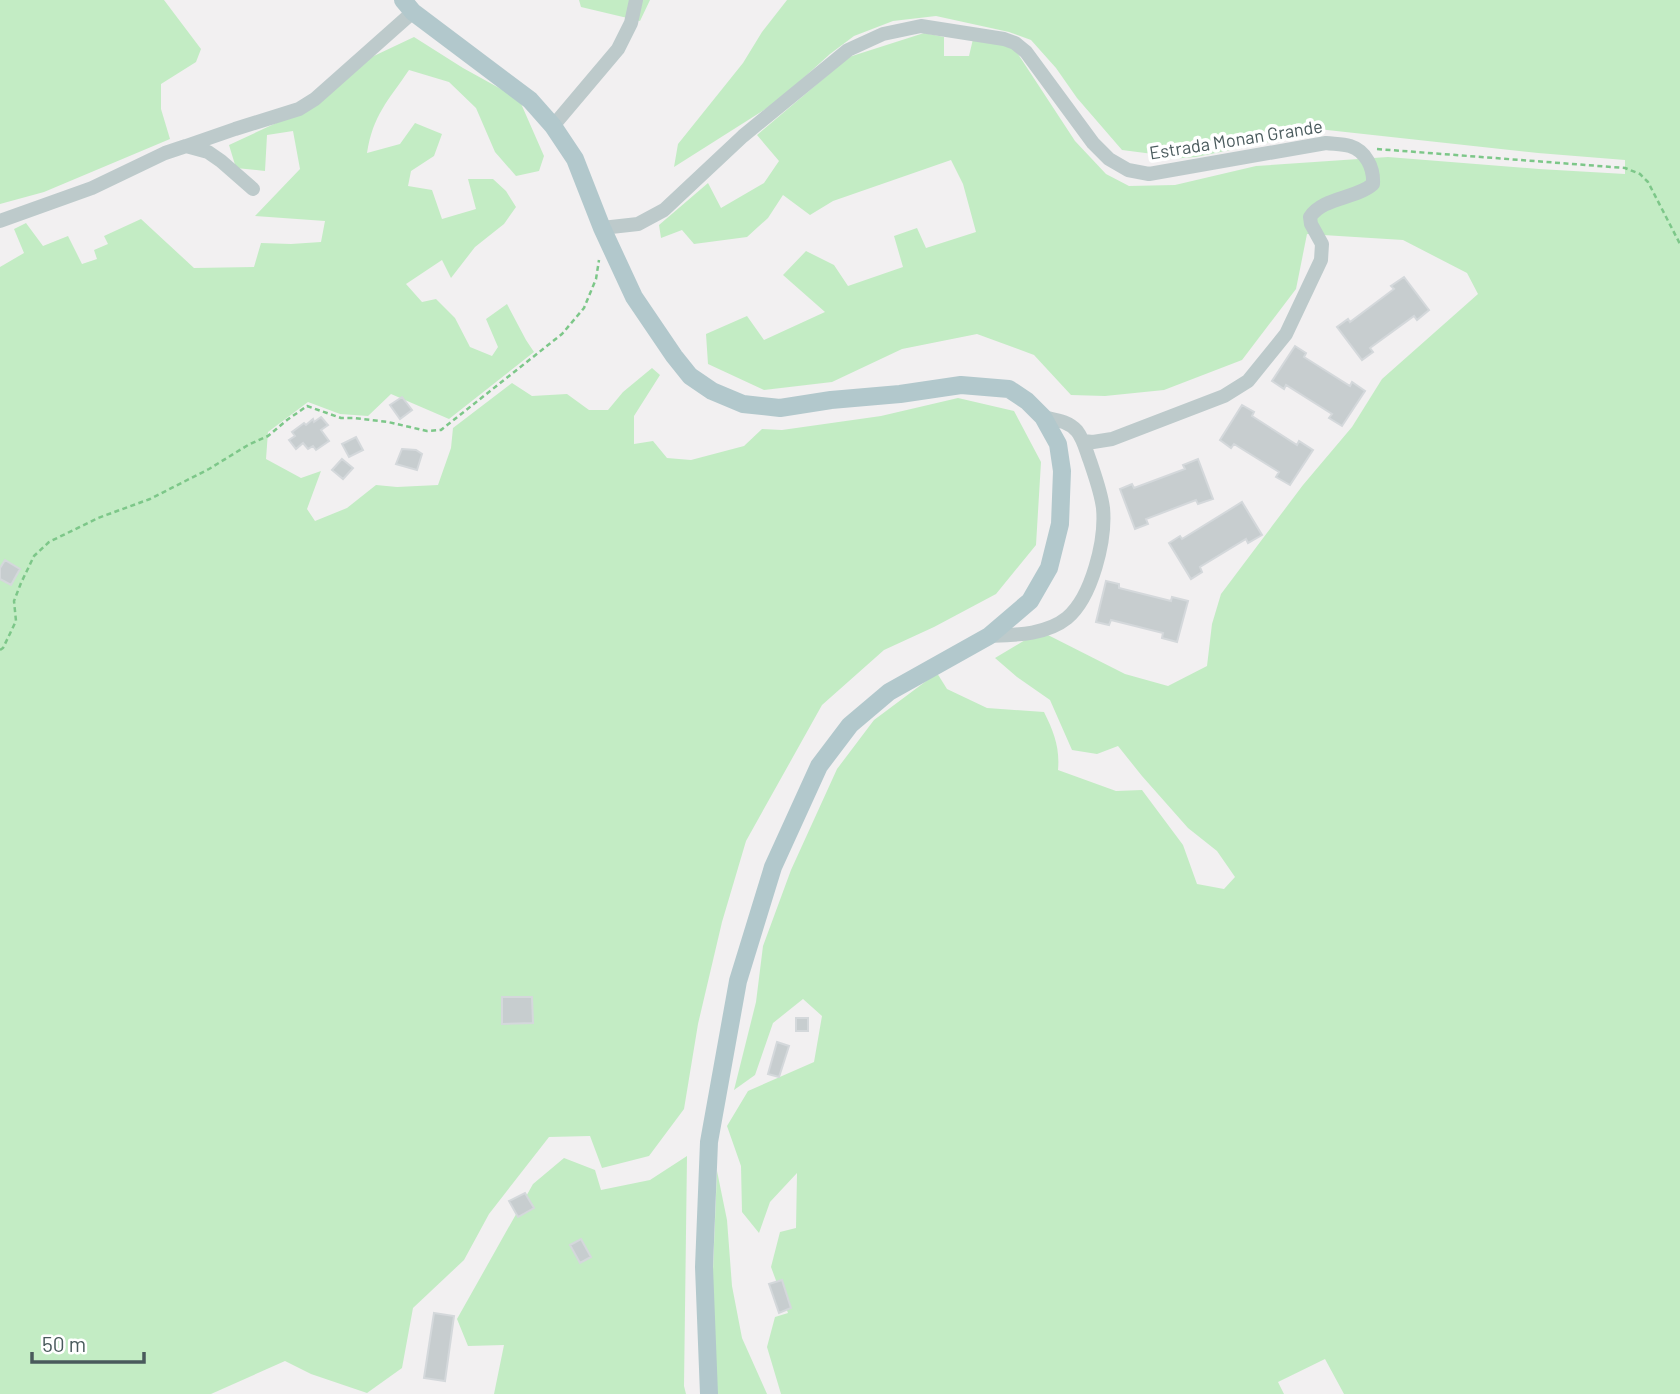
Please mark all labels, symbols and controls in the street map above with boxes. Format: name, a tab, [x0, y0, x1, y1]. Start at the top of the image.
street label: Estrada Monan Grande	[1148, 114, 1324, 164]
scale bar	[32, 1320, 144, 1364]
text: 50 m	[42, 1331, 86, 1356]

